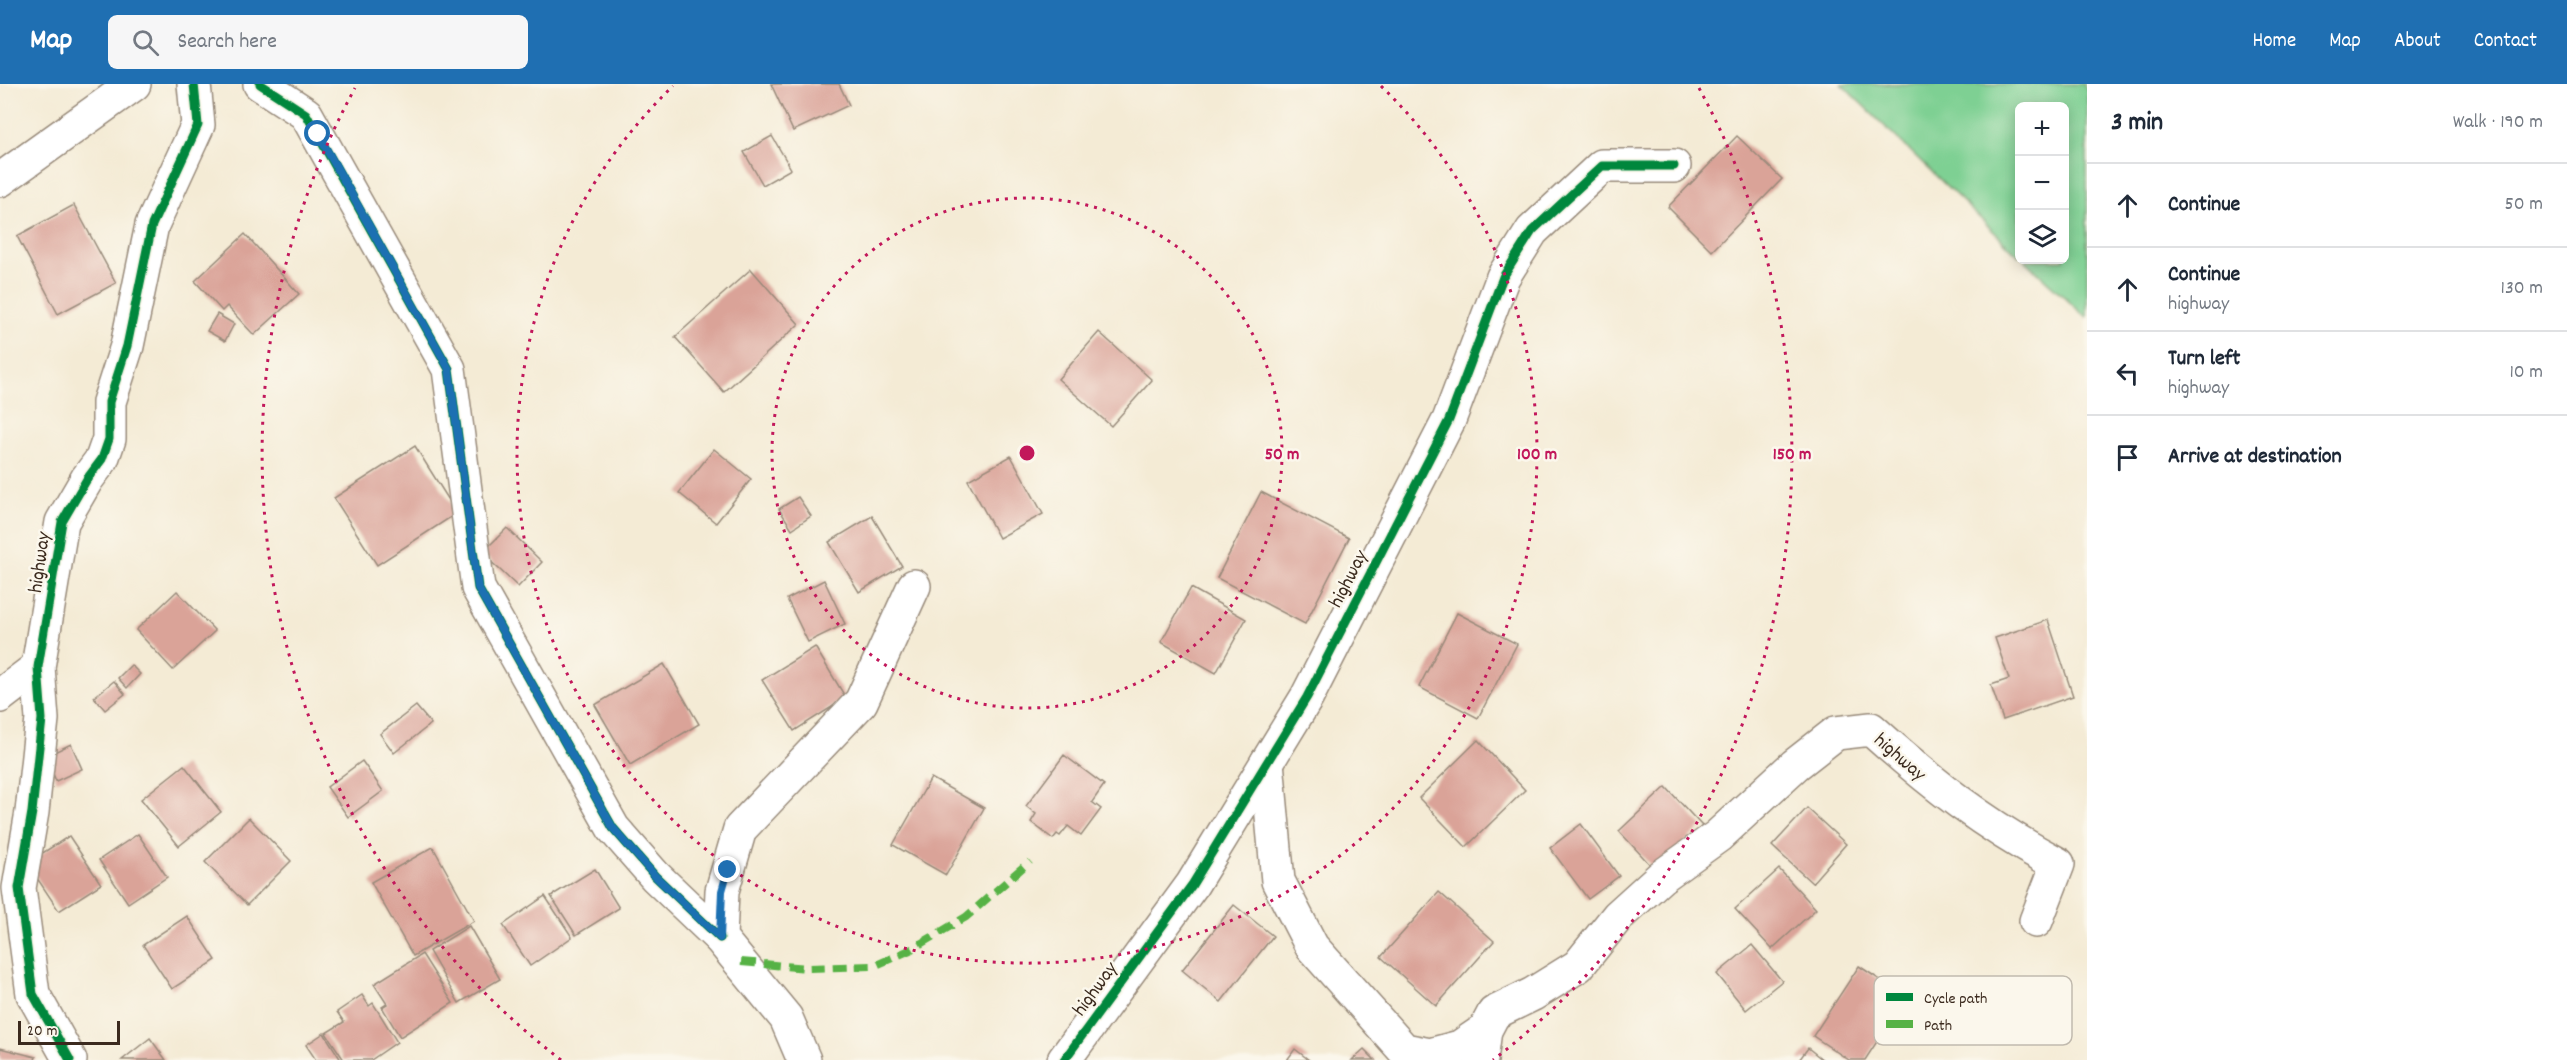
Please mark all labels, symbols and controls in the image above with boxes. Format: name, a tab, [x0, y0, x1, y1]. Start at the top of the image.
search box	[108, 15, 528, 69]
text: Map	[30, 22, 72, 62]
icon: search	[129, 26, 162, 59]
text: Search here	[177, 27, 277, 58]
text: Home	[2252, 27, 2296, 57]
text: Map	[2329, 27, 2361, 57]
text: About	[2394, 27, 2441, 57]
text: Contact	[2474, 27, 2537, 57]
map controls	[2015, 102, 2069, 264]
button: +	[2015, 102, 2069, 156]
text: 3 min	[2111, 105, 2163, 142]
text: Walk · 190 m	[2453, 109, 2543, 137]
route start	[304, 120, 330, 146]
button: −	[2015, 156, 2069, 210]
icon: ahead	[2111, 189, 2144, 222]
text: Continue	[2168, 190, 2240, 221]
text: 50 m	[2505, 191, 2543, 219]
button: layers	[2015, 210, 2069, 264]
text: Continue	[2168, 260, 2240, 291]
icon: ahead	[2111, 273, 2144, 306]
text: 130 m	[2501, 275, 2543, 303]
text: highway	[2168, 291, 2229, 319]
text: Turn left	[2168, 344, 2240, 375]
icon: left	[2111, 357, 2144, 390]
text: 10 m	[2509, 359, 2543, 387]
text: highway	[2168, 375, 2229, 403]
icon: arrive	[2111, 441, 2144, 474]
text: Arrive at destination	[2168, 442, 2342, 473]
centre of rings	[1017, 443, 1037, 463]
text: 50 m	[1265, 443, 1299, 468]
text: 100 m	[1517, 443, 1557, 468]
text: 150 m	[1773, 443, 1811, 468]
street label: highway	[23, 529, 59, 595]
street label: highway	[1323, 545, 1376, 613]
street label: highway	[1867, 728, 1932, 789]
route end	[714, 856, 740, 882]
street label: highway	[1067, 956, 1126, 1023]
legend	[1874, 976, 2072, 1045]
text: Cycle path	[1924, 988, 1987, 1011]
text: Path	[1924, 1015, 1952, 1038]
scale bar	[18, 1018, 120, 1046]
text: 20 m	[27, 1020, 57, 1043]

